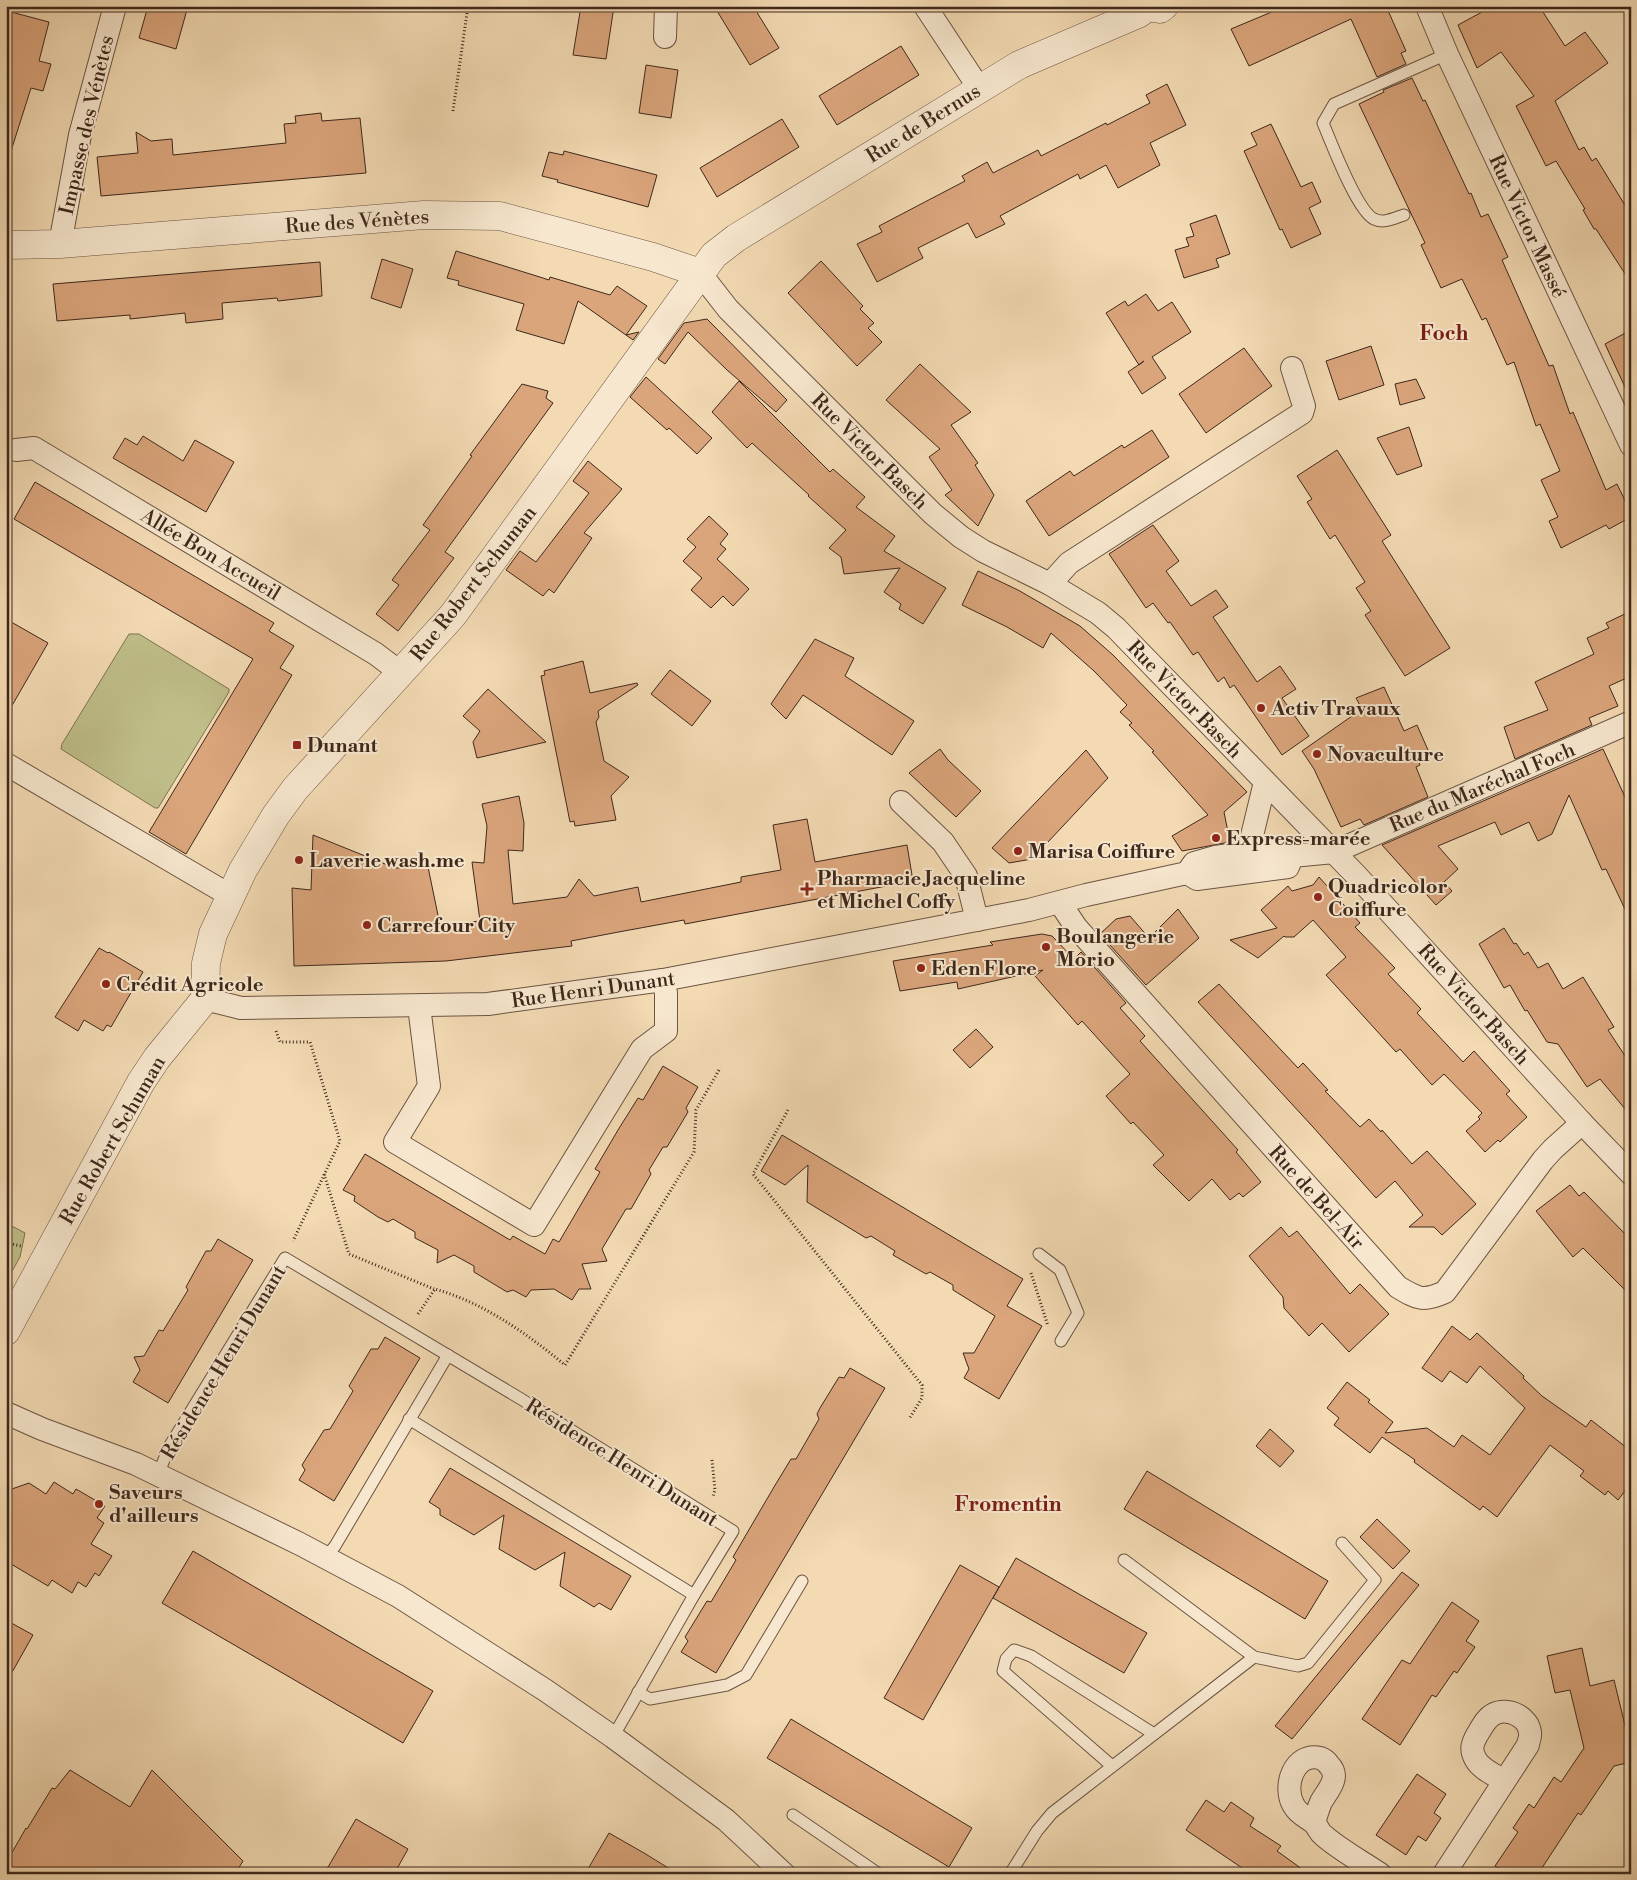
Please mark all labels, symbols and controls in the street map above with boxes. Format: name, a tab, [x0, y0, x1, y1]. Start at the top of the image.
street label: Impasse des Vénètes	[55, 33, 120, 217]
street label: Rue de Bernus	[862, 79, 986, 169]
street label: Rue Victor Massé	[1482, 151, 1571, 302]
street label: Rue des Vénètes	[284, 205, 430, 240]
district label: Foch	[1419, 321, 1469, 347]
street label: Rue Victor Basch	[805, 388, 933, 516]
street label: Rue Robert Schuman	[406, 501, 543, 667]
street label: Allée Bon Accueil	[135, 503, 285, 607]
street label: Rue Victor Basch	[1121, 636, 1247, 765]
place label: Activ Travaux	[1270, 697, 1401, 722]
marker: Activ Travaux	[1255, 702, 1267, 714]
place label: Dunant	[307, 734, 379, 759]
street label: Rue du Maréchal Foch	[1386, 738, 1579, 839]
marker: Dunant	[291, 739, 303, 751]
place label: Novaculture	[1327, 743, 1444, 768]
marker: Novaculture	[1311, 748, 1323, 760]
place label: Express-marée	[1226, 827, 1371, 852]
marker: Express-marée	[1210, 832, 1222, 844]
place label: Marisa Coiffure	[1028, 840, 1176, 865]
marker: Marisa Coiffure	[1012, 845, 1024, 857]
place label: Laverie wash.me	[309, 849, 465, 874]
marker: Laverie wash.me	[293, 854, 305, 866]
place label: Pharmacie Jacqueline et Michel Coffy	[817, 867, 1026, 915]
place label: Quadricolor Coiffure	[1328, 875, 1448, 923]
marker: Pharmacie Jacqueline et Michel Coffy	[801, 883, 813, 895]
marker: Quadricolor Coiffure	[1312, 891, 1324, 903]
place label: Carrefour City	[377, 914, 516, 939]
marker: Carrefour City	[361, 919, 373, 931]
place label: Boulangerie Morio	[1056, 925, 1175, 973]
street label: Rue Victor Basch	[1412, 939, 1534, 1071]
marker: Boulangerie Morio	[1040, 941, 1052, 953]
place label: Eden Flore	[931, 957, 1037, 982]
marker: Eden Flore	[915, 962, 927, 974]
street label: Rue Henri Dunant	[510, 967, 677, 1014]
place label: Crédit Agricole	[116, 973, 264, 998]
marker: Crédit Agricole	[100, 978, 112, 990]
street label: Rue Robert Schuman	[55, 1052, 172, 1230]
street label: Rue de Bel-Air	[1262, 1141, 1370, 1256]
street label: Résidence Henri Dunant	[156, 1261, 292, 1465]
street label: Résidence Henri Dunant	[520, 1394, 722, 1533]
place label: Saveurs d'ailleurs	[109, 1481, 199, 1529]
district label: Fromentin	[954, 1492, 1062, 1518]
marker: Saveurs d'ailleurs	[93, 1498, 105, 1510]

